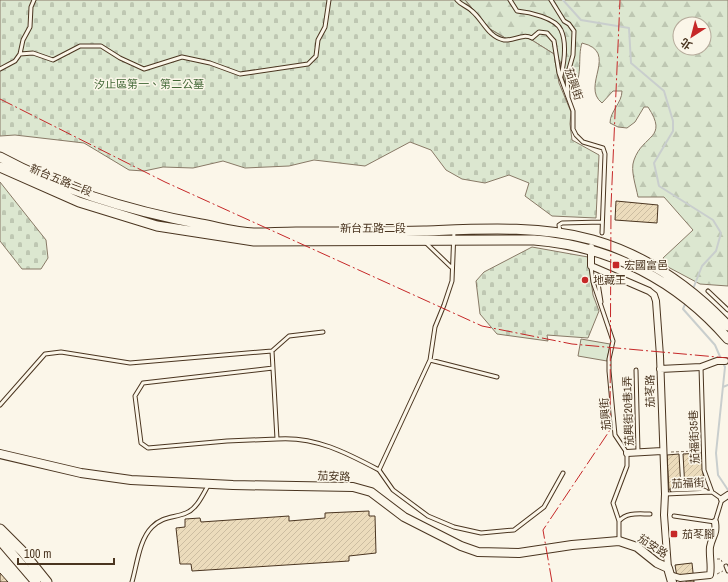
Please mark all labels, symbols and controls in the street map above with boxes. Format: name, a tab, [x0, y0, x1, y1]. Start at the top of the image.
north arrow	[672, 16, 712, 56]
text: 北	[678, 35, 695, 53]
street label: 茄興街	[562, 66, 586, 102]
park label: 汐止區第一、第二公墓	[94, 77, 204, 91]
street label: 新台五路二段	[28, 161, 94, 199]
street label: 新台五路二段	[340, 221, 406, 235]
place label: 宏國富邑	[624, 258, 668, 272]
marker: 宏國富邑	[611, 260, 621, 270]
place label: 地藏王	[593, 273, 626, 287]
marker: 地藏王	[580, 275, 590, 285]
street label: 茄苳路	[643, 374, 657, 408]
street label: 茄興街20巷1弄	[620, 376, 636, 446]
street label: 茄興街	[597, 397, 613, 431]
street label: 茄福街35巷	[686, 410, 702, 464]
street label: 茄安路	[317, 468, 351, 484]
street label: 茄福街	[671, 475, 705, 491]
place label: 茄苳腳	[682, 527, 715, 541]
marker: 茄苳腳	[669, 529, 679, 539]
street label: 茄安路	[635, 531, 671, 561]
scale bar	[18, 540, 114, 566]
text: 100 m	[24, 546, 51, 562]

